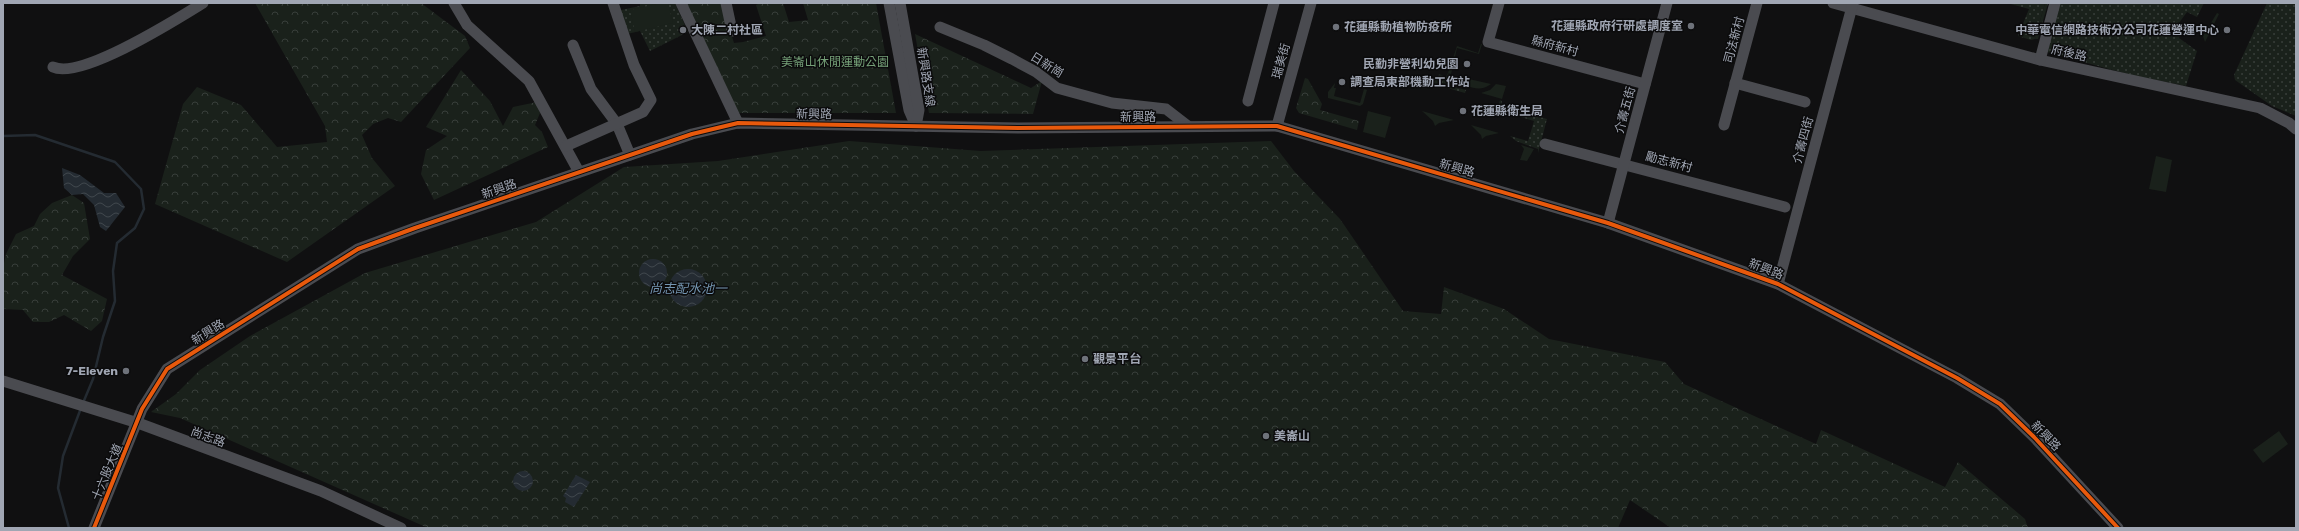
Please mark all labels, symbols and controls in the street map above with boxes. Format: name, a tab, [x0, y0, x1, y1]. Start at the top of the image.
street label: 司法新村	[1721, 14, 1747, 65]
place label: 花蓮縣政府行研處調度室	[1551, 19, 1683, 33]
place label: 花蓮縣動植物防疫所	[1344, 20, 1452, 34]
marker: 花蓮縣政府行研處調度室	[1686, 21, 1696, 31]
marker: 花蓮縣動植物防疫所	[1331, 22, 1341, 32]
place label: 大陳二村社區	[691, 23, 763, 37]
place label: 中華電信網路技術分公司花蓮營運中心	[2015, 23, 2219, 37]
marker: 大陳二村社區	[678, 25, 688, 35]
marker: 中華電信網路技術分公司花蓮營運中心	[2222, 25, 2232, 35]
street label: 縣府新村	[1530, 33, 1581, 59]
street label: 瑞美街	[1269, 42, 1293, 80]
street label: 府後路	[2050, 42, 2088, 64]
street label: 新興路支線	[914, 46, 938, 108]
street label: 日新崗	[1028, 50, 1066, 80]
park label: 美崙山休閒運動公園	[781, 55, 889, 69]
place label: 民勤非營利幼兒園	[1363, 57, 1459, 71]
marker: 民勤非營利幼兒園	[1462, 59, 1472, 69]
place label: 調查局東部機動工作站	[1350, 75, 1470, 89]
marker: 調查局東部機動工作站	[1337, 77, 1347, 87]
street label: 介壽五街	[1612, 85, 1638, 135]
place label: 花蓮縣衛生局	[1471, 104, 1543, 118]
marker: 花蓮縣衛生局	[1458, 106, 1468, 116]
street label: 新興路	[796, 107, 832, 121]
street label: 新興路	[1120, 110, 1156, 124]
street label: 介壽四街	[1790, 115, 1816, 165]
street label: 勵志新村	[1644, 149, 1695, 175]
street label: 新興路	[1438, 156, 1476, 180]
street label: 新興路	[480, 177, 518, 201]
street label: 新興路	[1747, 256, 1785, 282]
water label: 尚志配水池一	[649, 281, 728, 296]
street label: 新興路	[189, 317, 227, 347]
place label: 觀景平台	[1093, 352, 1141, 366]
marker: 觀景平台	[1080, 354, 1090, 364]
place label: 7-Eleven	[66, 364, 118, 378]
marker: 7-Eleven	[121, 366, 131, 376]
street label: 新興路	[2028, 418, 2064, 454]
street label: 尚志路	[189, 424, 227, 450]
place label: 美崙山	[1274, 429, 1310, 443]
marker: 美崙山	[1261, 431, 1271, 441]
street label: 十六股大道	[89, 442, 125, 502]

